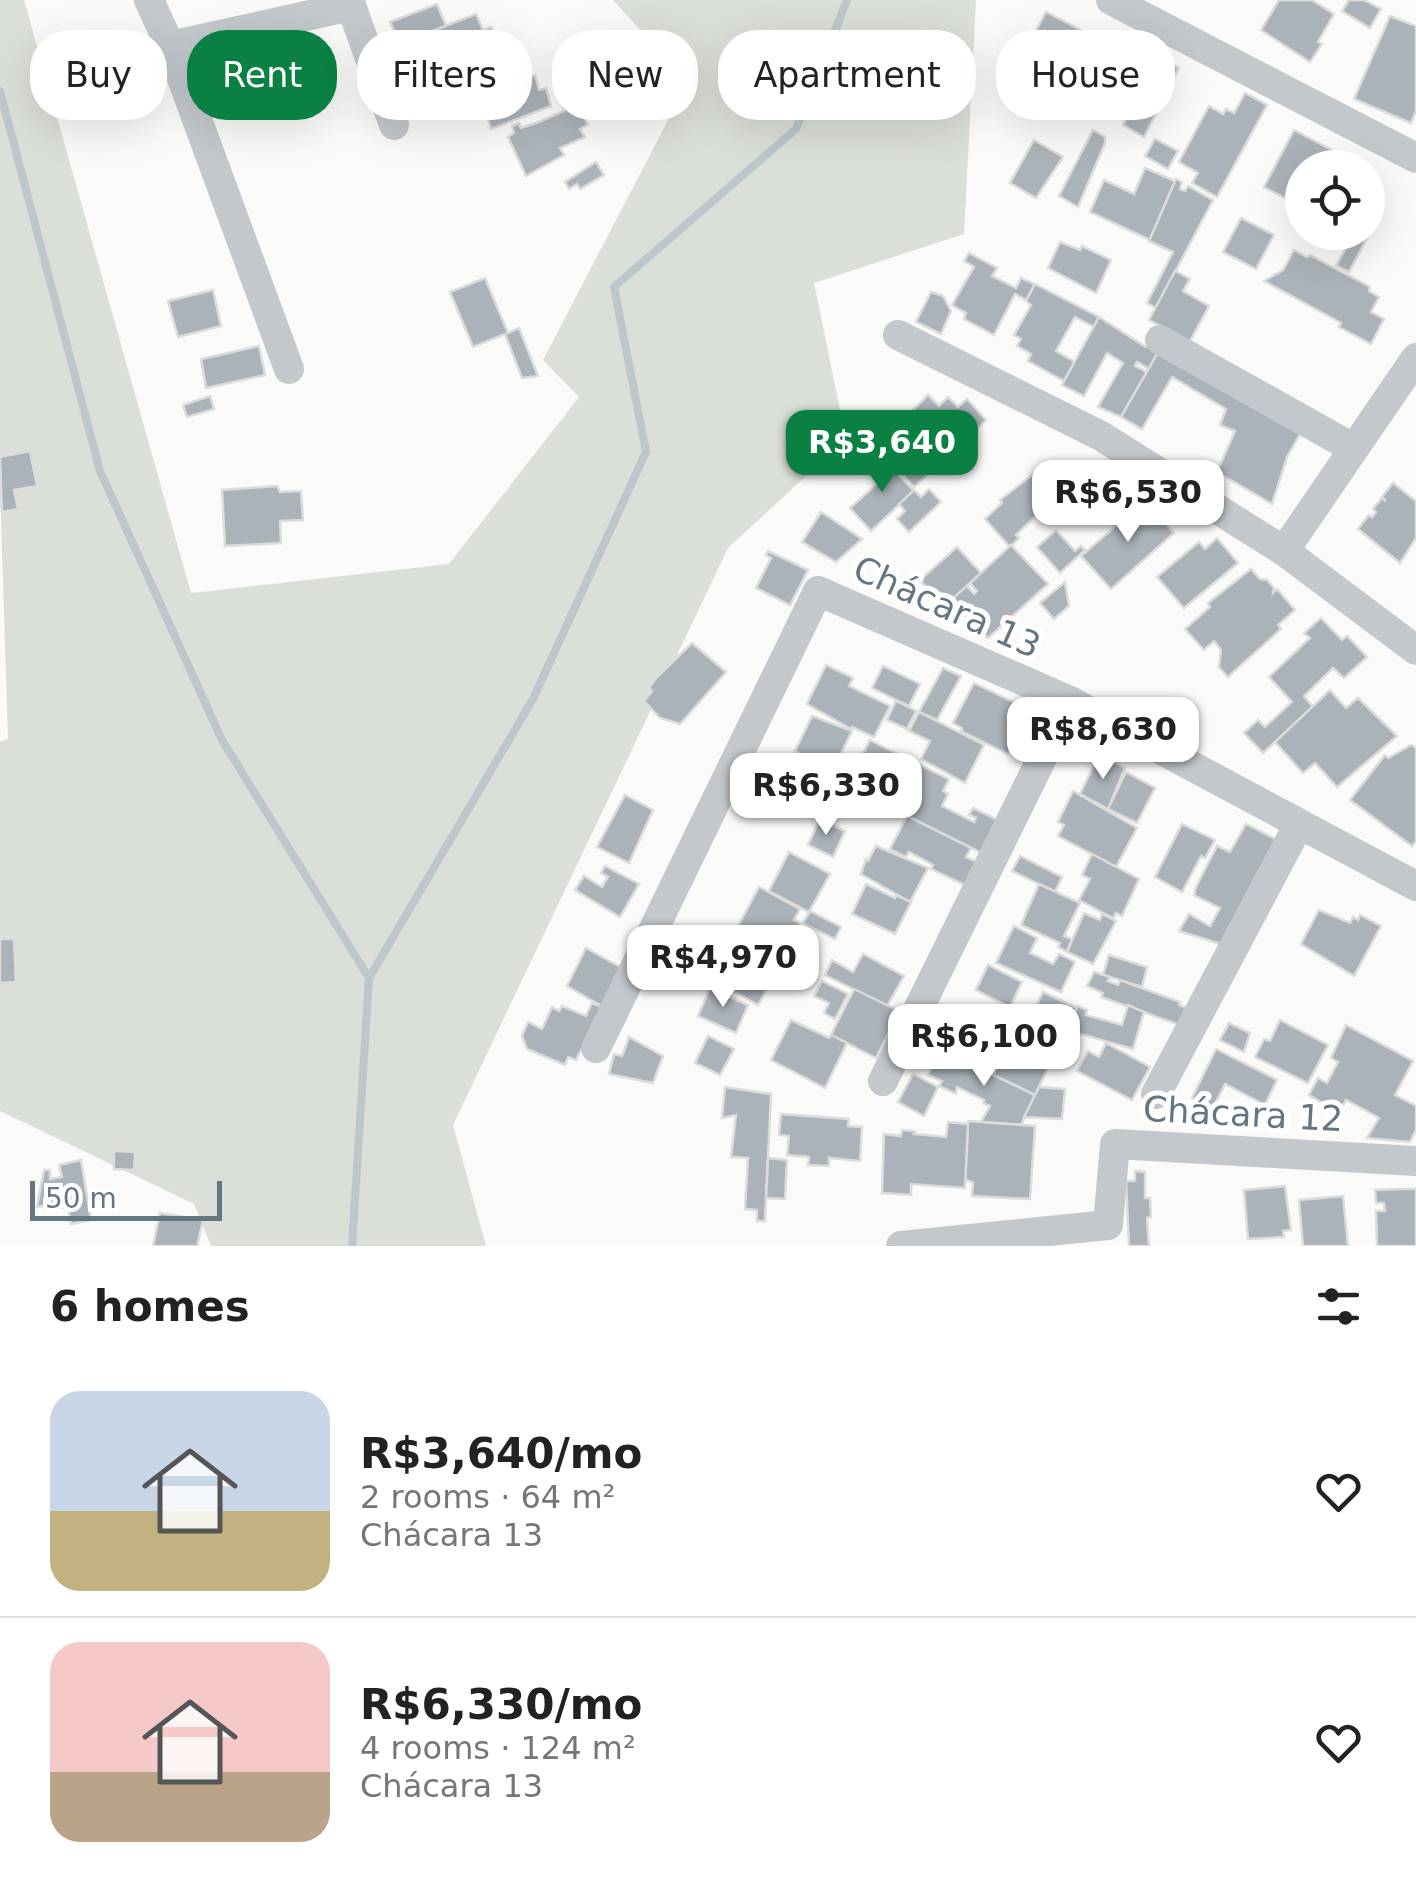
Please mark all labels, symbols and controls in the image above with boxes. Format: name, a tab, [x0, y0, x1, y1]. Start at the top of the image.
chip: Buy	[30, 30, 167, 120]
chip: Rent	[187, 30, 337, 120]
chip: Filters	[357, 30, 532, 120]
chip: New	[552, 30, 698, 120]
chip: Apartment	[718, 30, 976, 120]
chip: House	[996, 30, 1175, 120]
map controls	[1285, 150, 1385, 250]
button: locate	[1285, 150, 1385, 250]
pin: R$3,640	[790, 410, 974, 495]
text: R$3,640	[808, 423, 956, 461]
pin: R$6,530	[1036, 460, 1220, 545]
text: R$6,530	[1054, 473, 1202, 511]
street label: Chácara 13	[847, 548, 1047, 666]
pin: R$8,630	[1011, 697, 1195, 782]
text: R$8,630	[1029, 710, 1177, 748]
pin: R$6,330	[734, 753, 918, 838]
text: R$6,330	[752, 766, 900, 804]
pin: R$4,970	[631, 925, 815, 1010]
text: R$4,970	[649, 938, 797, 976]
pin: R$6,100	[892, 1004, 1076, 1089]
text: R$6,100	[910, 1017, 1058, 1055]
street label: Chácara 12	[1142, 1089, 1344, 1139]
scale bar	[30, 1176, 222, 1220]
text: 50 m	[45, 1182, 117, 1215]
icon: filters	[1311, 1279, 1366, 1334]
text: 6 homes	[50, 1282, 250, 1331]
text: R$3,640/mo	[360, 1429, 642, 1478]
icon: home	[130, 1431, 250, 1551]
icon: heart	[1311, 1464, 1366, 1519]
text: 2 rooms · 64 m²	[360, 1478, 615, 1516]
text: Chácara 13	[360, 1516, 543, 1554]
text: R$6,330/mo	[360, 1680, 642, 1729]
icon: home	[130, 1682, 250, 1802]
icon: heart	[1311, 1715, 1366, 1770]
text: 4 rooms · 124 m²	[360, 1729, 636, 1767]
text: Chácara 13	[360, 1767, 543, 1805]

